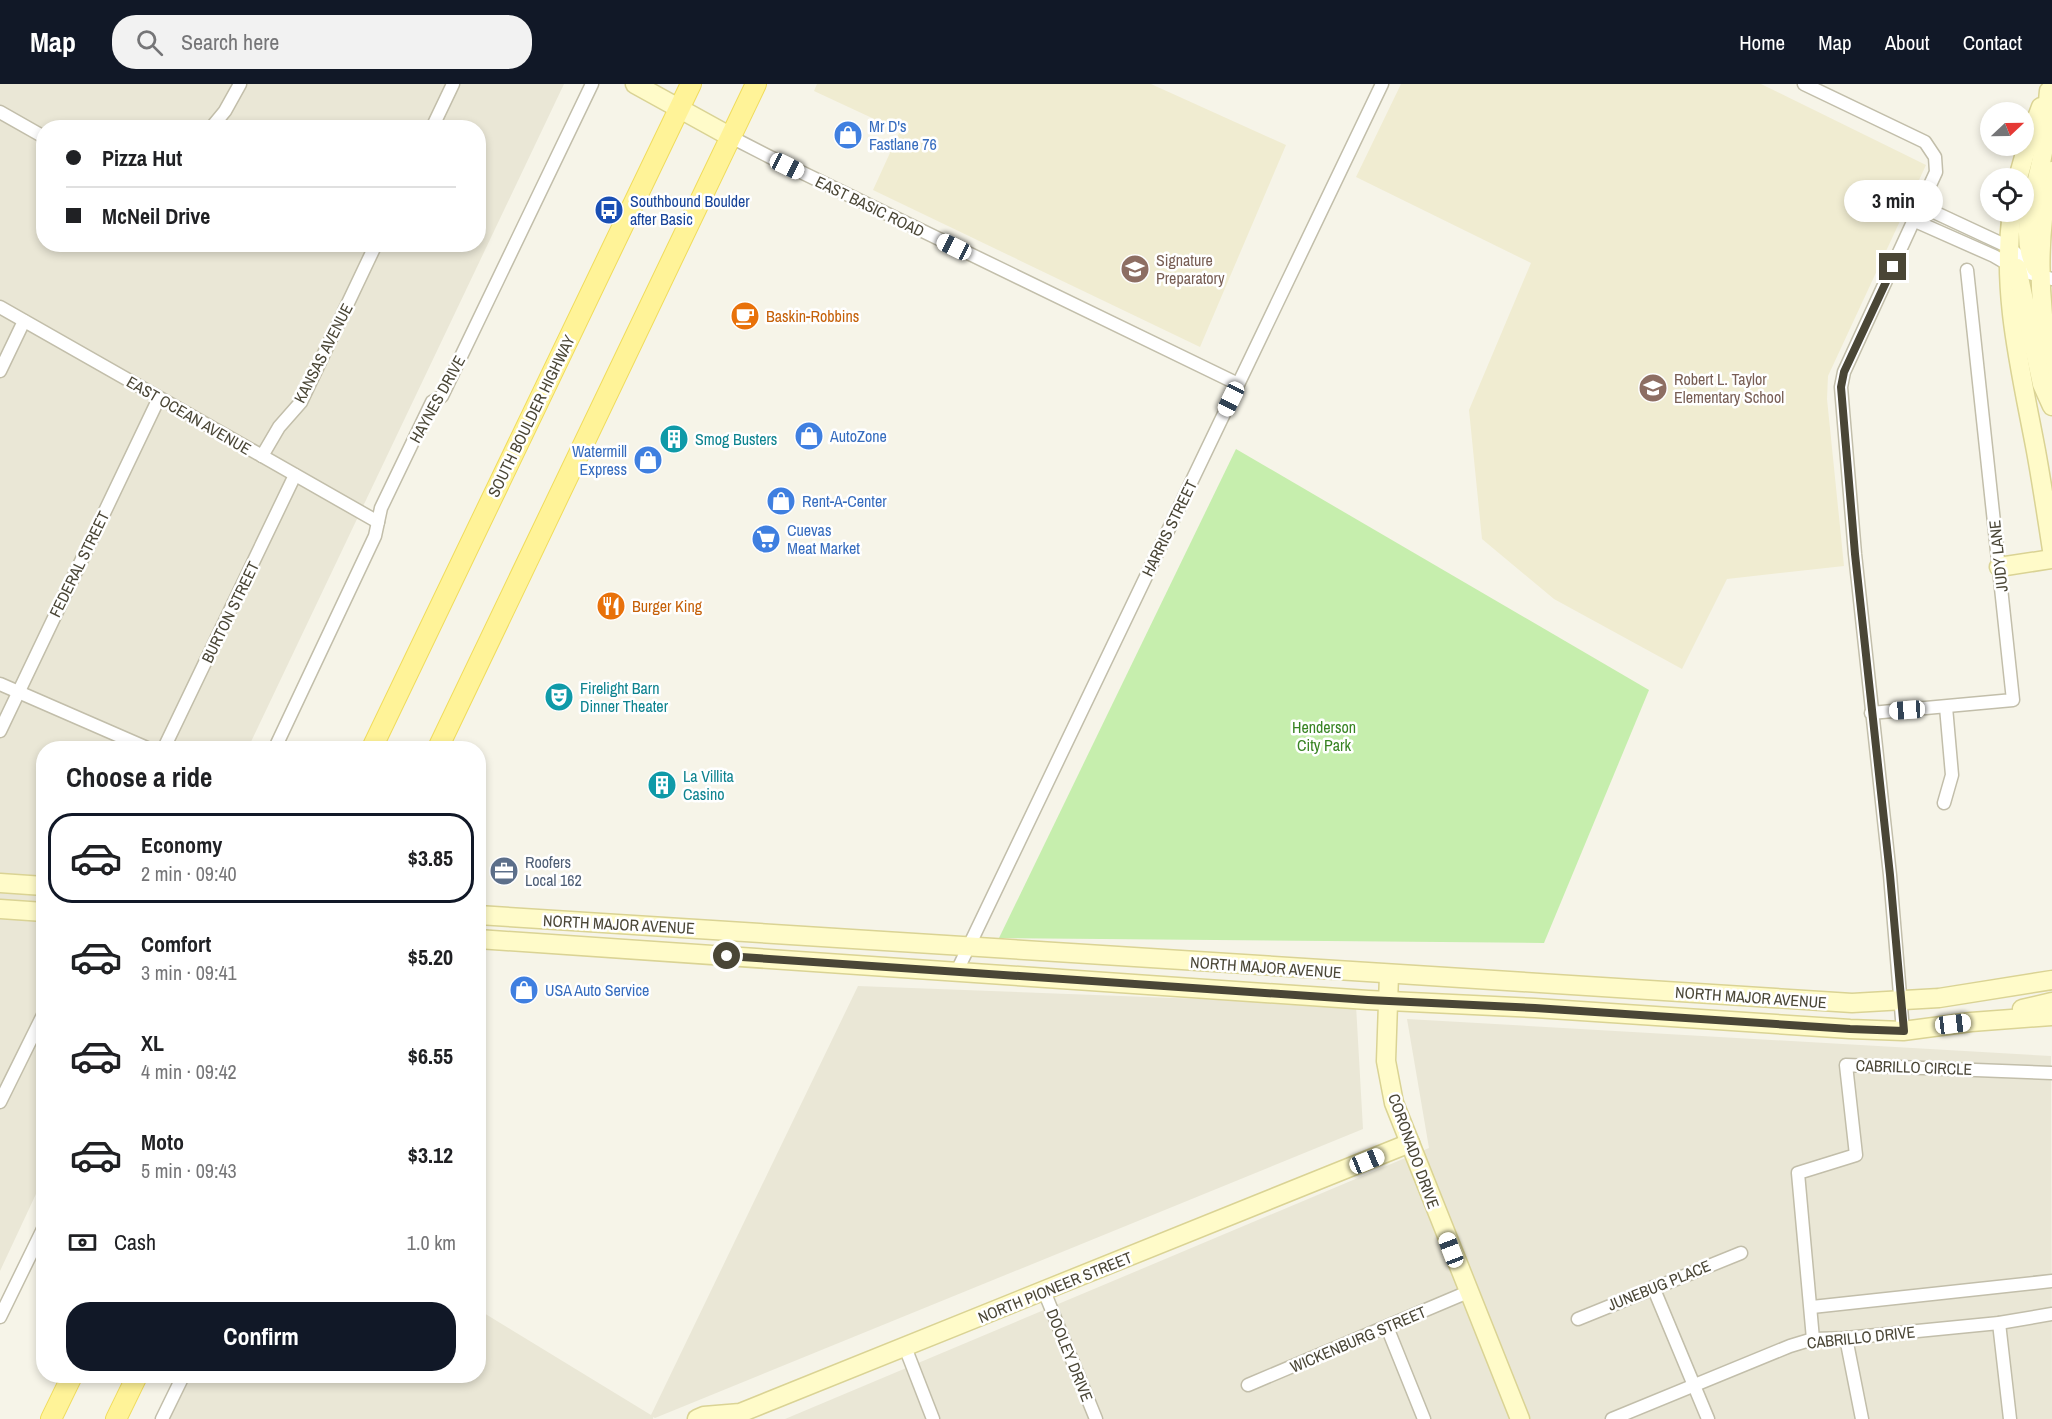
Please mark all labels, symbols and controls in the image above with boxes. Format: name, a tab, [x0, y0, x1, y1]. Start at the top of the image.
search box	[112, 15, 532, 69]
text: Map	[30, 23, 76, 61]
icon: search	[133, 26, 166, 59]
text: Search here	[181, 27, 279, 57]
text: Home	[1739, 28, 1785, 57]
text: Map	[1818, 28, 1852, 57]
text: About	[1885, 28, 1930, 57]
text: Contact	[1963, 28, 2022, 57]
north arrow	[1980, 102, 2034, 156]
map controls	[1980, 102, 2034, 222]
place label: Mr D's Fastlane 76	[869, 115, 937, 155]
shop icon: Mr D's Fastlane 76	[832, 119, 864, 151]
text: Pizza Hut	[102, 143, 182, 173]
car	[767, 150, 807, 182]
button: locate	[1980, 168, 2034, 222]
street label: EAST BASIC ROAD	[812, 170, 928, 242]
callout: 3 min	[1844, 180, 1942, 222]
text: 3 min	[1872, 187, 1915, 214]
place label: Southbound Boulder after Basic	[630, 190, 750, 230]
bus stop icon: Southbound Boulder after Basic	[593, 194, 625, 226]
text: McNeil Drive	[102, 201, 210, 231]
car	[934, 231, 974, 263]
place label: Signature Preparatory	[1156, 249, 1225, 289]
school or university icon: Signature Preparatory	[1119, 253, 1151, 285]
route end	[1879, 253, 1906, 280]
street label: KANSAS AVENUE	[288, 299, 358, 407]
cafe icon: Baskin-Robbins	[729, 300, 761, 332]
place label: Baskin-Robbins	[766, 305, 859, 327]
street label: SOUTH BOULDER HIGHWAY	[482, 331, 580, 501]
street label: HAYNES DRIVE	[404, 351, 470, 447]
place label: Robert L. Taylor Elementary School	[1674, 368, 1784, 408]
street label: EAST OCEAN AVENUE	[123, 370, 255, 460]
school or university icon: Robert L. Taylor Elementary School	[1637, 372, 1669, 404]
car	[1215, 379, 1247, 419]
shop icon: AutoZone	[793, 420, 825, 452]
building icon: Smog Busters	[658, 423, 690, 455]
place label: AutoZone	[829, 425, 887, 447]
place label: Smog Busters	[695, 428, 777, 450]
place label: Watermill Express	[572, 440, 627, 480]
shop icon: Watermill Express	[632, 444, 664, 476]
street label: HARRIS STREET	[1136, 476, 1202, 580]
shop icon: Rent-A-Center	[765, 485, 797, 517]
place label: Rent-A-Center	[802, 490, 887, 512]
street label: FEDERAL STREET	[44, 507, 114, 621]
place label: Cuevas Meat Market	[787, 519, 860, 559]
street label: JUDY LANE	[1983, 519, 2013, 593]
supermarket icon: Cuevas Meat Market	[750, 523, 782, 555]
street label: BURTON STREET	[196, 558, 264, 666]
restaurant icon: Burger King	[595, 590, 627, 622]
place label: Burger King	[632, 595, 703, 617]
place label: Firelight Barn Dinner Theater	[580, 677, 669, 717]
theatre icon: Firelight Barn Dinner Theater	[543, 681, 575, 713]
car	[1888, 700, 1926, 720]
park label: Henderson City Park	[1292, 716, 1356, 756]
text: Choose a ride	[66, 759, 212, 795]
place label: La Villita Casino	[683, 765, 735, 805]
building icon: La Villita Casino	[646, 769, 678, 801]
text: Economy	[141, 830, 222, 860]
icon: car	[69, 831, 123, 885]
text: $3.85	[408, 843, 453, 873]
place label: Roofers Local 162	[525, 851, 582, 891]
office icon: Roofers Local 162	[488, 855, 520, 887]
text: 2 min · 09:40	[141, 860, 237, 887]
street label: NORTH MAJOR AVENUE	[543, 909, 695, 939]
text: Comfort	[141, 929, 211, 959]
icon: car	[69, 930, 123, 984]
text: $5.20	[408, 942, 453, 972]
route start	[713, 942, 740, 969]
street label: NORTH MAJOR AVENUE	[1189, 951, 1343, 983]
text: 3 min · 09:41	[141, 959, 237, 986]
shop icon: USA Auto Service	[508, 974, 540, 1006]
place label: USA Auto Service	[545, 979, 649, 1001]
street label: NORTH MAJOR AVENUE	[1674, 981, 1828, 1013]
car	[1934, 1013, 1972, 1035]
text: XL	[141, 1028, 164, 1058]
icon: car	[69, 1029, 123, 1083]
text: $6.55	[408, 1041, 453, 1071]
street label: CABRILLO CIRCLE	[1855, 1054, 1973, 1080]
text: 4 min · 09:42	[141, 1058, 237, 1085]
street label: CORONADO DRIVE	[1383, 1090, 1445, 1212]
text: Moto	[141, 1127, 184, 1157]
icon: car	[69, 1128, 123, 1182]
text: $3.12	[408, 1140, 453, 1170]
car	[1347, 1146, 1387, 1176]
text: 5 min · 09:43	[141, 1157, 237, 1184]
icon: cash	[66, 1226, 99, 1259]
text: Cash	[114, 1227, 156, 1257]
text: 1.0 km	[407, 1229, 456, 1256]
car	[1436, 1230, 1466, 1270]
street label: NORTH PIONEER STREET	[975, 1246, 1135, 1328]
street label: JUNEBUG PLACE	[1604, 1254, 1714, 1316]
street label: WICKENBURG STREET	[1287, 1300, 1429, 1378]
button: Confirm	[66, 1302, 456, 1371]
street label: DOOLEY DRIVE	[1041, 1305, 1099, 1405]
street label: CABRILLO DRIVE	[1806, 1320, 1916, 1354]

